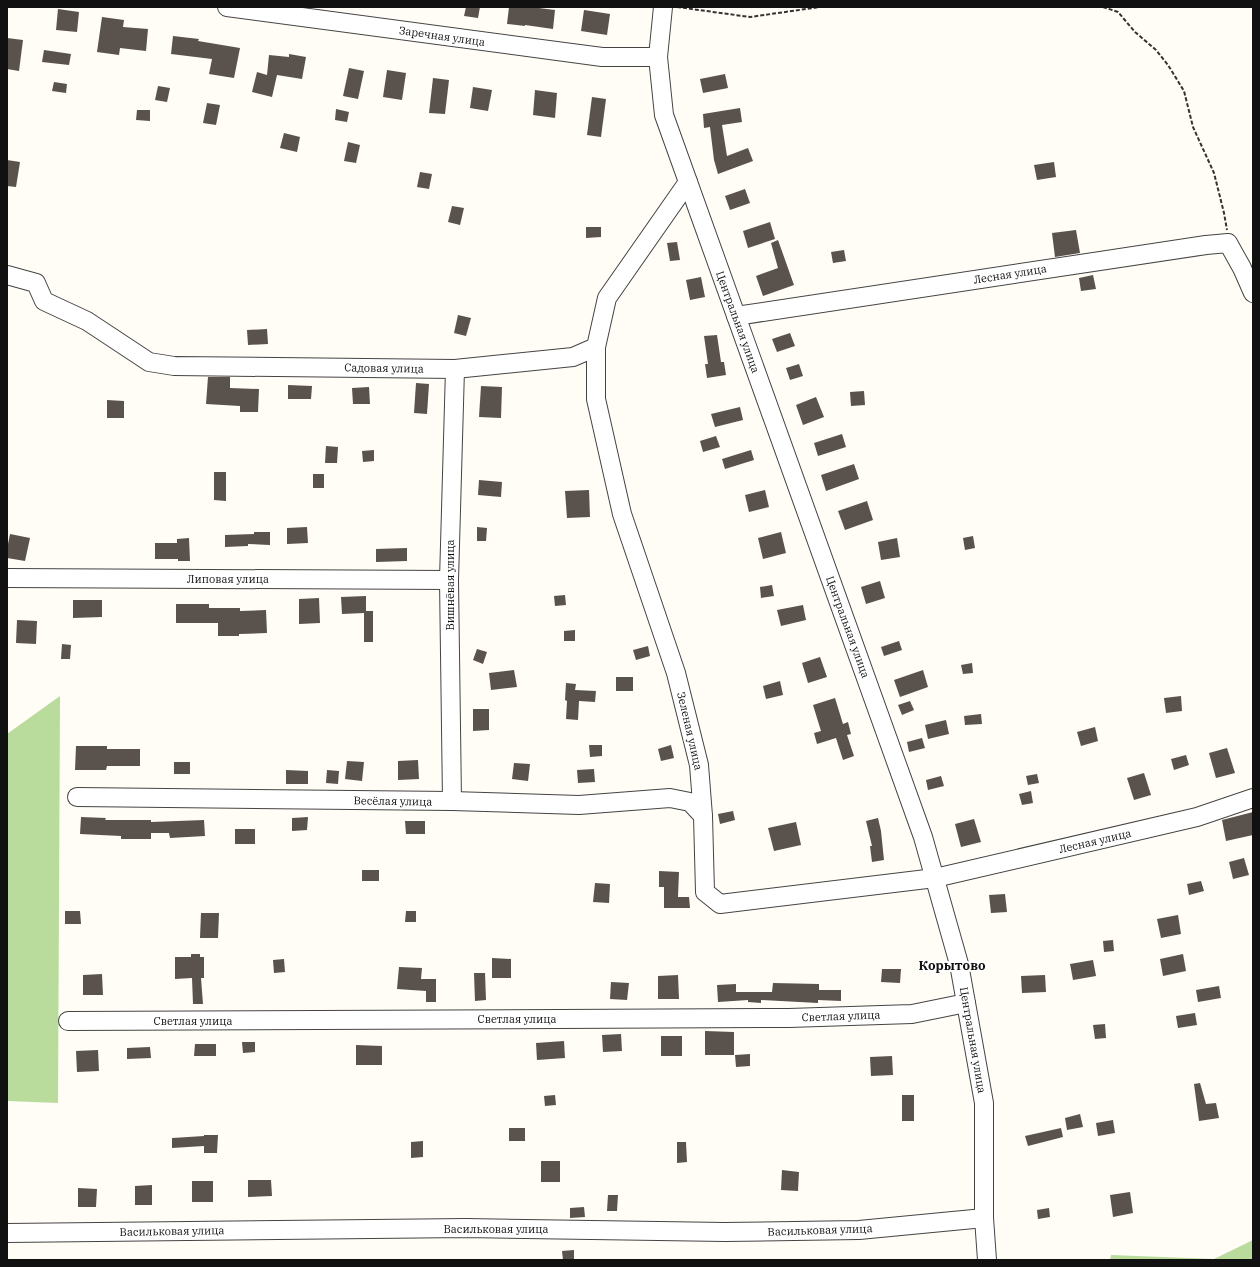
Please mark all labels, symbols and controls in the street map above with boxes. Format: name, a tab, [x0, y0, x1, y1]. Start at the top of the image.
street label: Заречная улица	[398, 23, 486, 49]
street label: Лесная улица	[972, 261, 1048, 287]
street label: Центральная улица	[713, 269, 763, 375]
street label: Садовая улица	[344, 360, 424, 376]
street label: Вишнёвая улица	[443, 539, 457, 631]
street label: Липовая улица	[187, 572, 269, 586]
street label: Центральная улица	[823, 574, 873, 680]
street label: Зеленая улица	[674, 691, 706, 771]
street label: Весёлая улица	[353, 793, 433, 809]
street label: Лесная улица	[1057, 826, 1133, 856]
district label: Корытово	[918, 957, 986, 974]
street label: Центральная улица	[957, 986, 989, 1094]
street label: Светлая улица	[801, 1008, 881, 1024]
street label: Светлая улица	[478, 1012, 556, 1026]
street label: Светлая улица	[154, 1014, 232, 1028]
street label: Васильковая улица	[767, 1221, 873, 1239]
street label: Васильковая улица	[443, 1222, 549, 1236]
street label: Васильковая улица	[119, 1223, 225, 1239]

